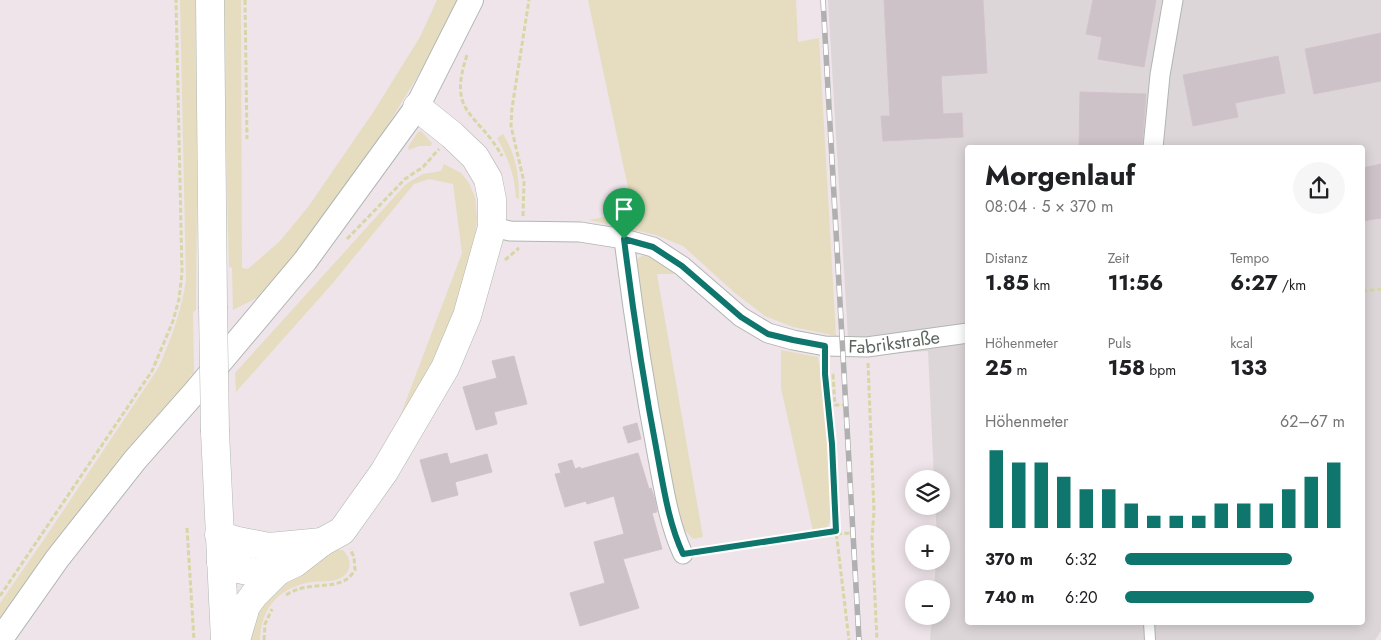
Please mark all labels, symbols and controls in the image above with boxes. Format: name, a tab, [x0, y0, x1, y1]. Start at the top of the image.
text: Morgenlauf	[985, 155, 1135, 196]
button: share	[1293, 162, 1345, 214]
pin	[603, 188, 645, 239]
icon: arrive	[610, 195, 638, 223]
text: 08:04 · 5 × 370 m	[985, 195, 1113, 218]
text: Distanz	[985, 248, 1028, 268]
text: Zeit	[1108, 248, 1129, 268]
text: Tempo	[1230, 248, 1269, 268]
text: 1.85	[985, 268, 1029, 298]
text: 11:56	[1108, 268, 1163, 298]
text: 6:27	[1230, 268, 1278, 298]
text: km	[1029, 275, 1050, 295]
text: /km	[1278, 275, 1306, 295]
street label: Fabrikstraße	[848, 324, 941, 360]
text: Höhenmeter	[985, 333, 1058, 353]
text: Puls	[1108, 333, 1131, 353]
text: kcal	[1230, 333, 1253, 353]
text: 25	[985, 353, 1012, 383]
text: 158	[1108, 353, 1145, 383]
text: 133	[1230, 353, 1267, 383]
text: m	[1012, 360, 1027, 380]
text: bpm	[1145, 360, 1176, 380]
text: Höhenmeter	[985, 410, 1069, 433]
text: 62–67 m	[1280, 410, 1345, 433]
map controls	[905, 470, 950, 625]
button: layers	[905, 470, 950, 515]
button: +	[905, 525, 950, 570]
text: 370 m	[985, 548, 1033, 571]
text: 6:32	[1065, 548, 1097, 571]
button: −	[905, 580, 950, 625]
text: 740 m	[985, 586, 1034, 609]
text: 6:20	[1065, 586, 1098, 609]

